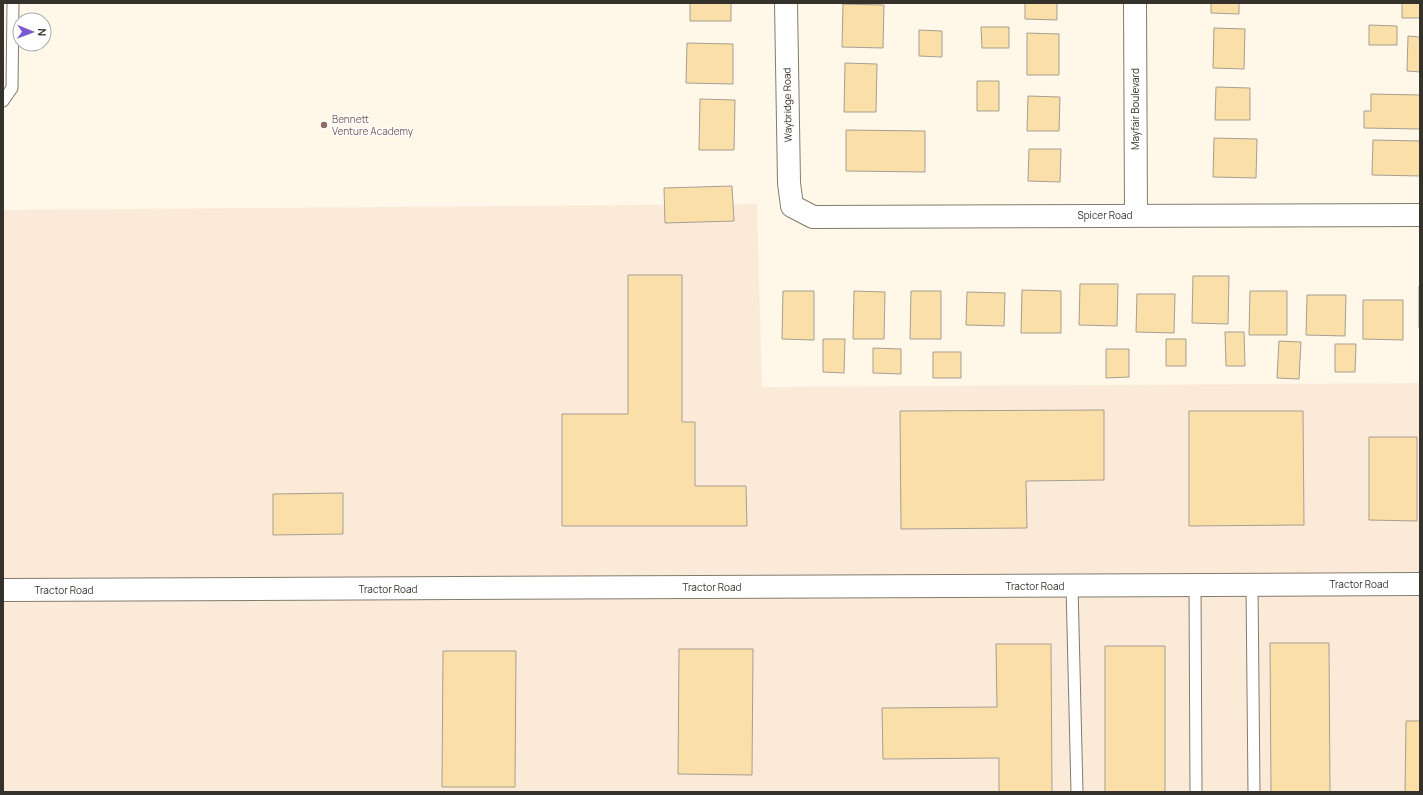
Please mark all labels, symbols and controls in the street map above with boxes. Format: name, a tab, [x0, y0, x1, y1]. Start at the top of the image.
north arrow	[12, 12, 52, 52]
text: N	[35, 28, 50, 36]
street label: Waybridge Road	[779, 67, 795, 142]
street label: Mayfair Boulevard	[1128, 68, 1142, 150]
place label: Bennett Venture Academy	[332, 112, 414, 138]
marker: Bennett Venture Academy	[319, 120, 329, 130]
street label: Spicer Road	[1078, 208, 1133, 222]
street label: Tractor Road	[1330, 577, 1389, 591]
street label: Tractor Road	[1006, 579, 1065, 593]
street label: Tractor Road	[683, 580, 742, 594]
street label: Tractor Road	[359, 582, 418, 596]
street label: Tractor Road	[35, 583, 94, 597]

